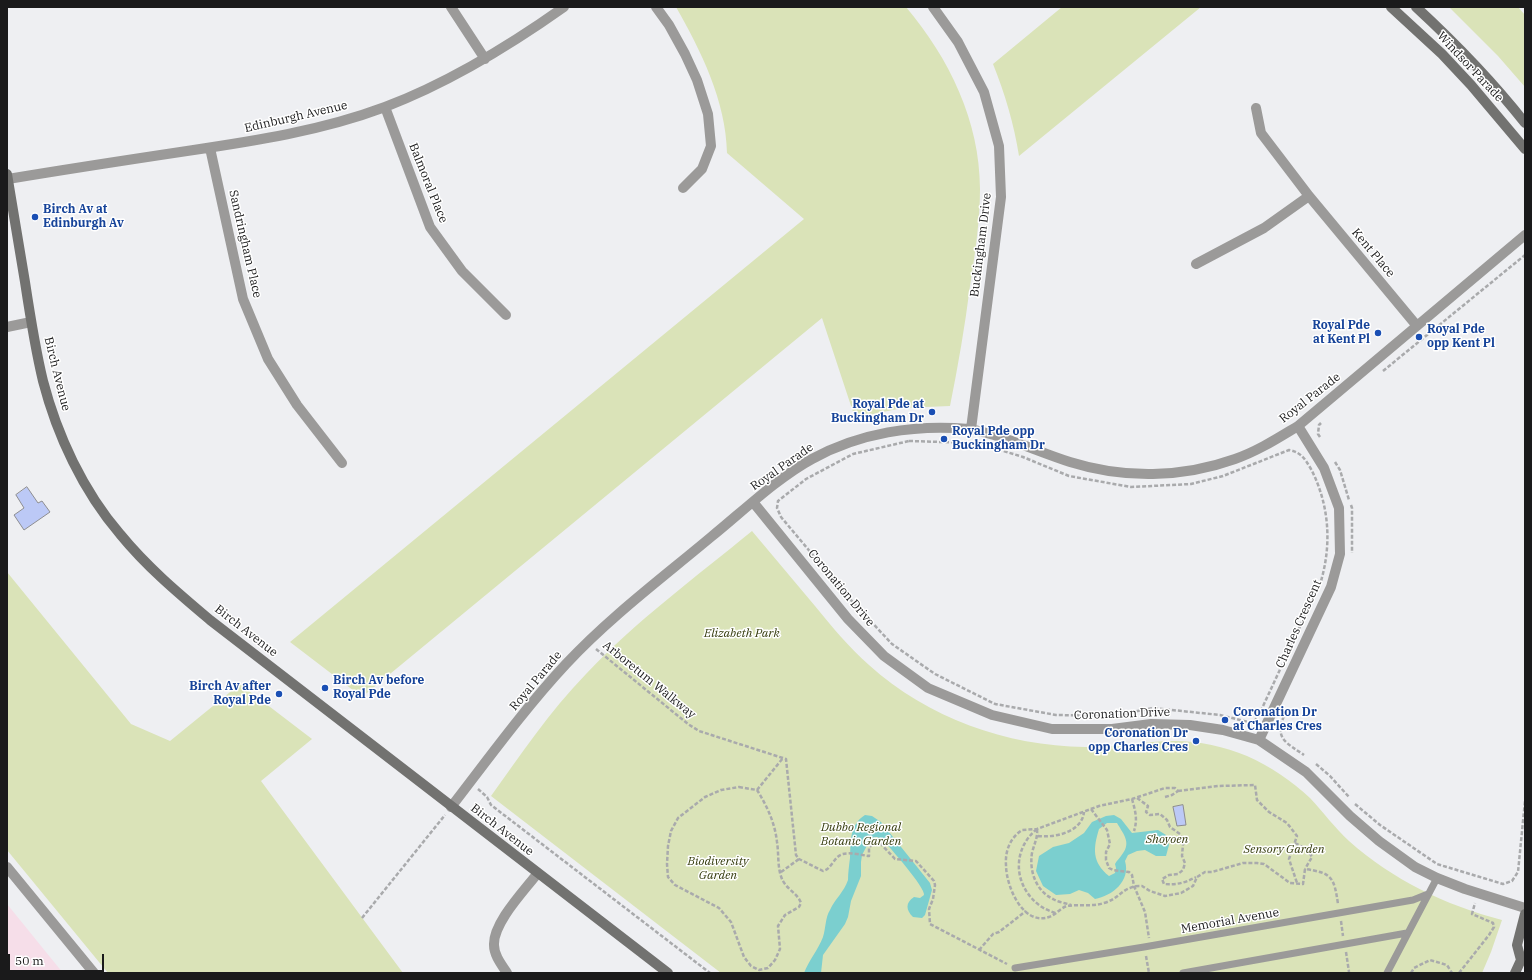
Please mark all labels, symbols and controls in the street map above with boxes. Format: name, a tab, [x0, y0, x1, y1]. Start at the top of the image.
street label: Windsor Parade	[1434, 29, 1506, 105]
street label: Edinburgh Avenue	[243, 98, 349, 136]
street label: Balmoral Place	[405, 141, 451, 225]
street label: Sandringham Place	[226, 189, 264, 299]
street label: Buckingham Drive	[967, 192, 995, 298]
place label: Birch Av at Edinburgh Av	[43, 203, 124, 231]
marker: Birch Av at Edinburgh Av	[30, 212, 40, 222]
street label: Kent Place	[1348, 226, 1398, 280]
place label: Royal Pde at Kent Pl	[1312, 319, 1370, 347]
place label: Royal Pde opp Kent Pl	[1427, 323, 1495, 351]
marker: Royal Pde at Kent Pl	[1373, 328, 1383, 338]
marker: Royal Pde opp Kent Pl	[1414, 332, 1424, 342]
street label: Birch Avenue	[41, 335, 73, 413]
street label: Royal Parade	[1277, 370, 1343, 426]
place label: Royal Pde at Buckingham Dr	[831, 398, 924, 426]
marker: Royal Pde at Buckingham Dr	[927, 407, 937, 417]
place label: Royal Pde opp Buckingham Dr	[952, 425, 1045, 453]
marker: Royal Pde opp Buckingham Dr	[939, 434, 949, 444]
street label: Royal Parade	[748, 440, 816, 494]
street label: Coronation Drive	[805, 547, 877, 629]
street label: Charles Crescent	[1273, 577, 1325, 671]
street label: Birch Avenue	[212, 602, 280, 660]
park label: Elizabeth Park	[704, 627, 780, 641]
street label: Arboretum Walkway	[600, 638, 698, 722]
street label: Royal Parade	[507, 648, 565, 714]
place label: Birch Av before Royal Pde	[333, 674, 424, 702]
place label: Birch Av after Royal Pde	[189, 680, 271, 708]
marker: Birch Av before Royal Pde	[320, 683, 330, 693]
marker: Birch Av after Royal Pde	[274, 689, 284, 699]
street label: Coronation Drive	[1074, 705, 1170, 723]
place label: Coronation Dr at Charles Cres	[1233, 706, 1322, 734]
marker: Coronation Dr at Charles Cres	[1220, 715, 1230, 725]
place label: Coronation Dr opp Charles Cres	[1088, 727, 1188, 755]
marker: Coronation Dr opp Charles Cres	[1191, 736, 1201, 746]
street label: Birch Avenue	[468, 801, 536, 859]
park label: Dubbo Regional Botanic Garden	[821, 821, 901, 849]
park label: Shoyoen	[1146, 833, 1188, 847]
park label: Sensory Garden	[1244, 843, 1324, 857]
park label: Biodiversity Garden	[688, 855, 748, 883]
street label: Memorial Avenue	[1180, 905, 1280, 937]
scale bar	[10, 946, 106, 972]
text: 50 m	[15, 953, 44, 968]

